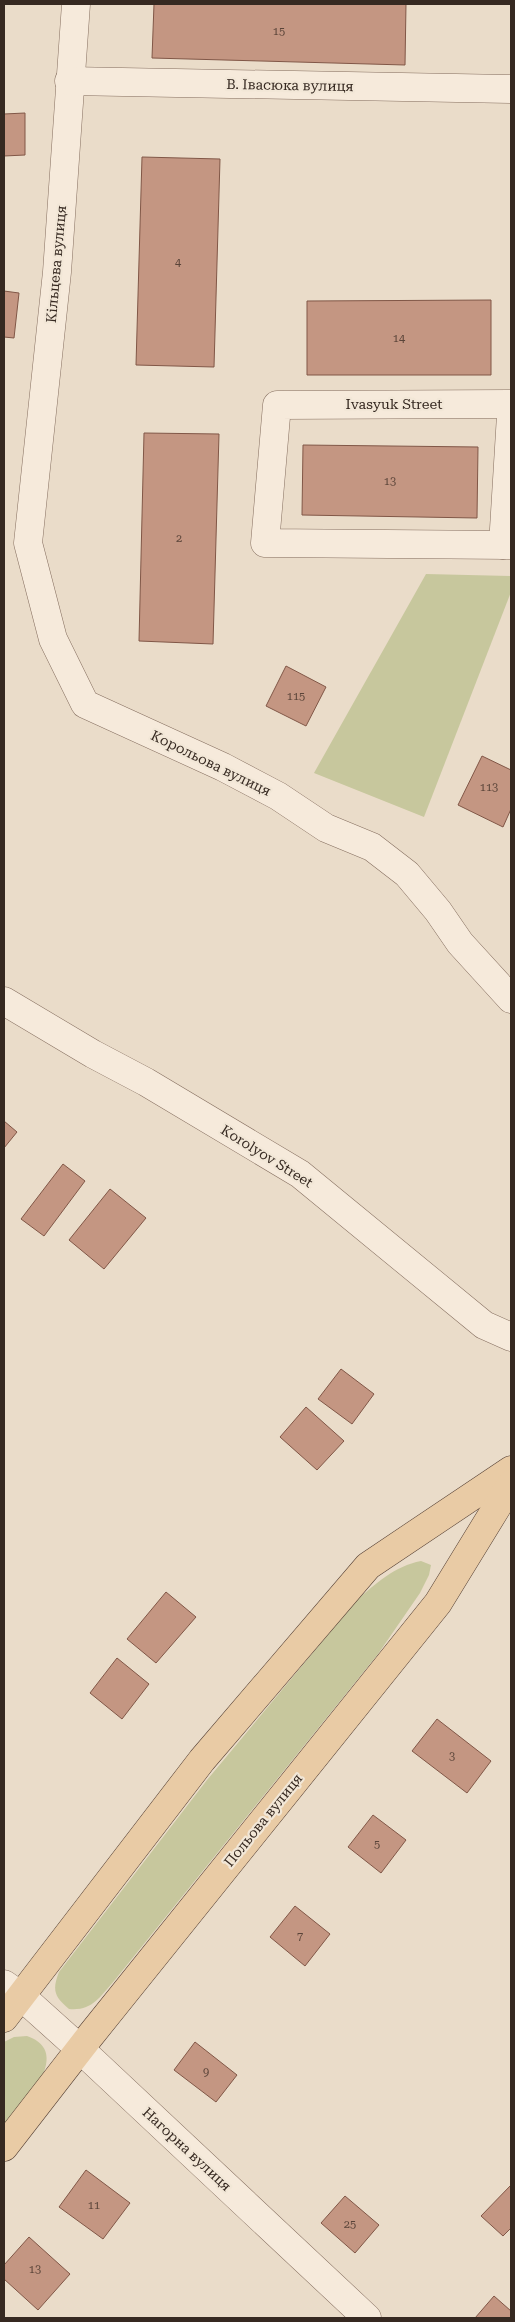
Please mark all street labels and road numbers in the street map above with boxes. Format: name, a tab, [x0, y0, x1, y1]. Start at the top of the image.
street label: В. Івасюка вулиця	[226, 76, 354, 94]
street label: Кільцева вулиця	[43, 205, 69, 323]
street label: Ivasyuk Street	[346, 396, 442, 412]
street label: Корольова вулиця	[148, 727, 274, 799]
street label: Korolyov Street	[218, 1121, 316, 1191]
street label: Польова вулиця	[221, 1770, 305, 1870]
street label: Нагорна вулиця	[139, 2104, 235, 2194]

